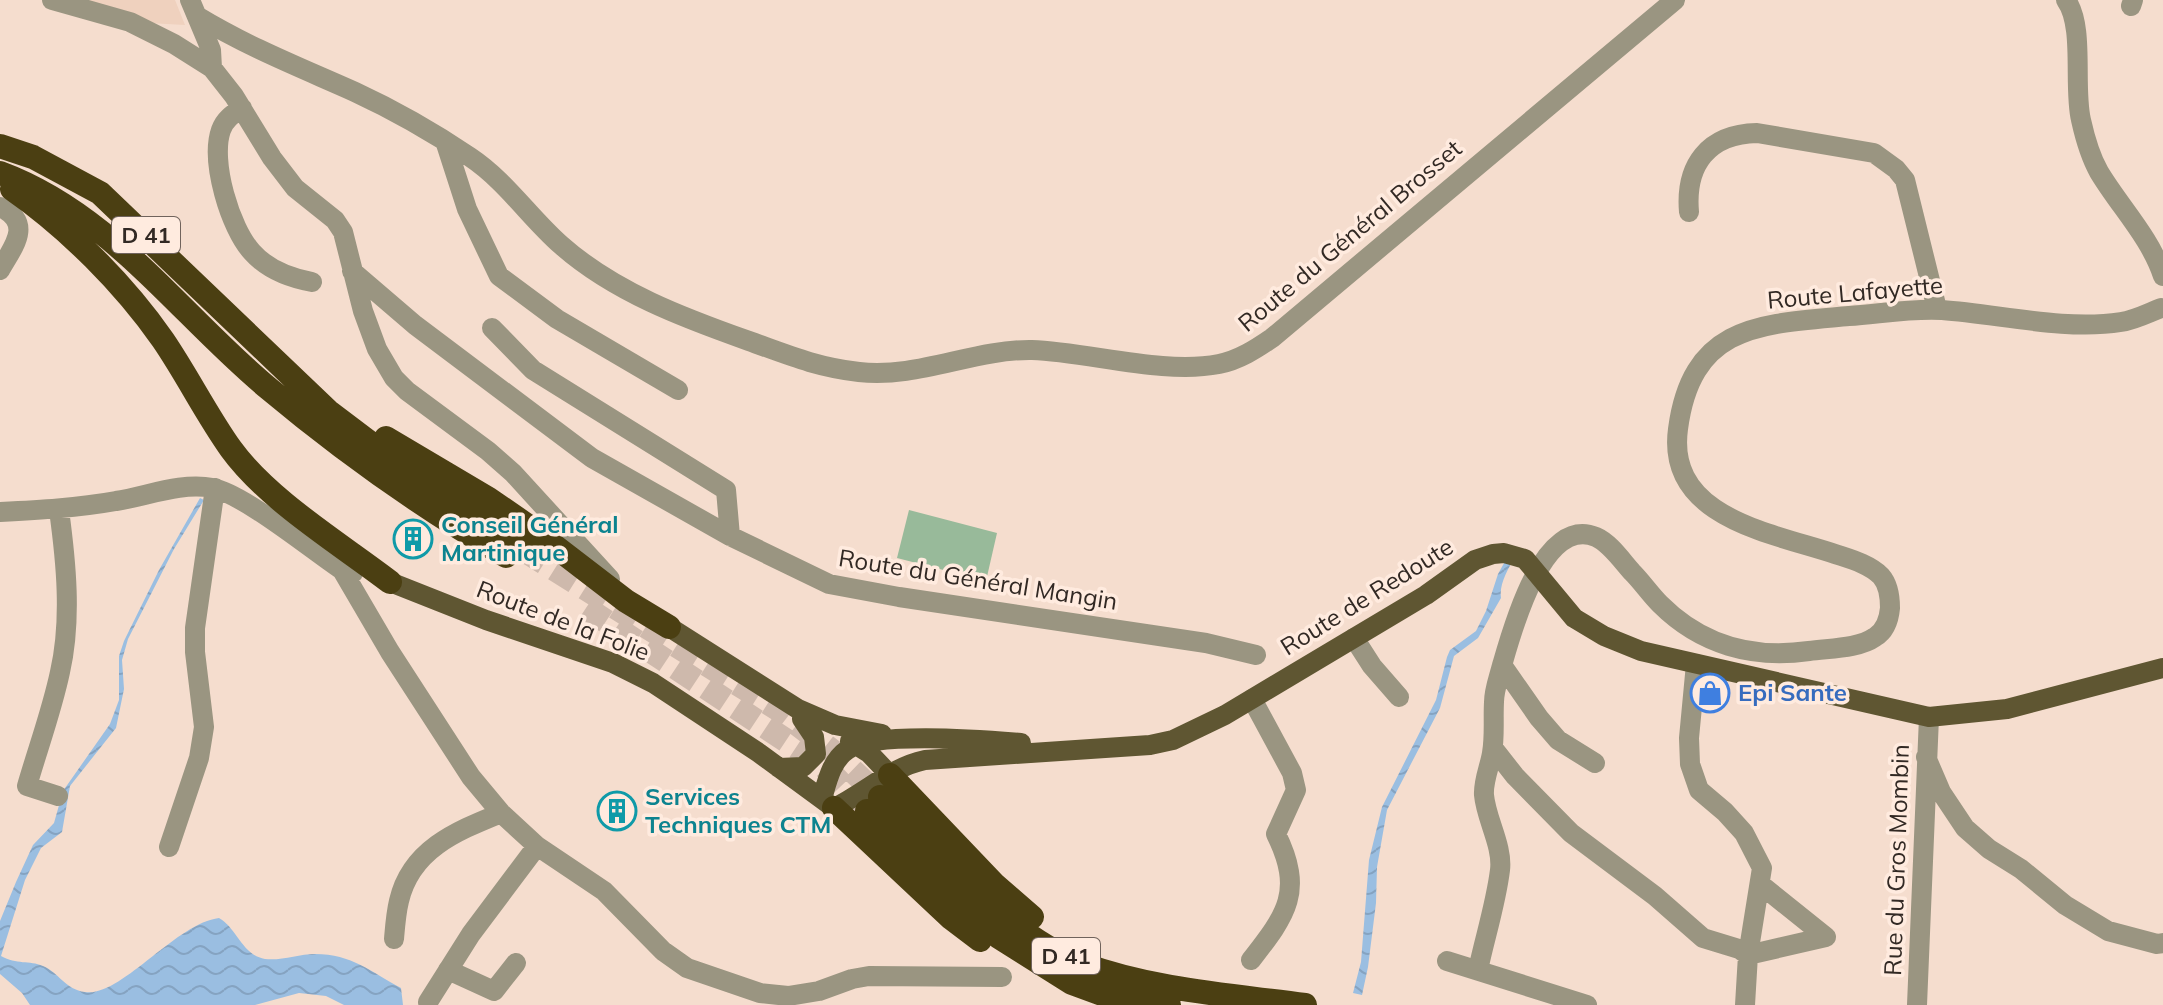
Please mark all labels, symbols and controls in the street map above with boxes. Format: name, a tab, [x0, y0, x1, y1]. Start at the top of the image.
street label: Route du Général Brosset	[1231, 133, 1467, 338]
road number: D 41	[112, 217, 180, 253]
street label: Route Lafayette	[1766, 269, 1944, 315]
place label: Conseil Général Martinique	[441, 509, 619, 567]
building icon: Conseil Général Martinique	[392, 518, 434, 560]
street label: Route de Redoute	[1275, 531, 1458, 661]
street label: Route du Général Mangin	[837, 542, 1120, 616]
street label: Route de la Folie	[473, 573, 654, 667]
shop icon: Epi Sante	[1689, 672, 1731, 714]
place label: Epi Sante	[1738, 677, 1847, 707]
street label: Rue du Gros Mombin	[1877, 744, 1915, 976]
place label: Services Techniques CTM	[645, 781, 831, 839]
building icon: Services Techniques CTM	[596, 790, 638, 832]
road number: D 41	[1032, 938, 1100, 974]

